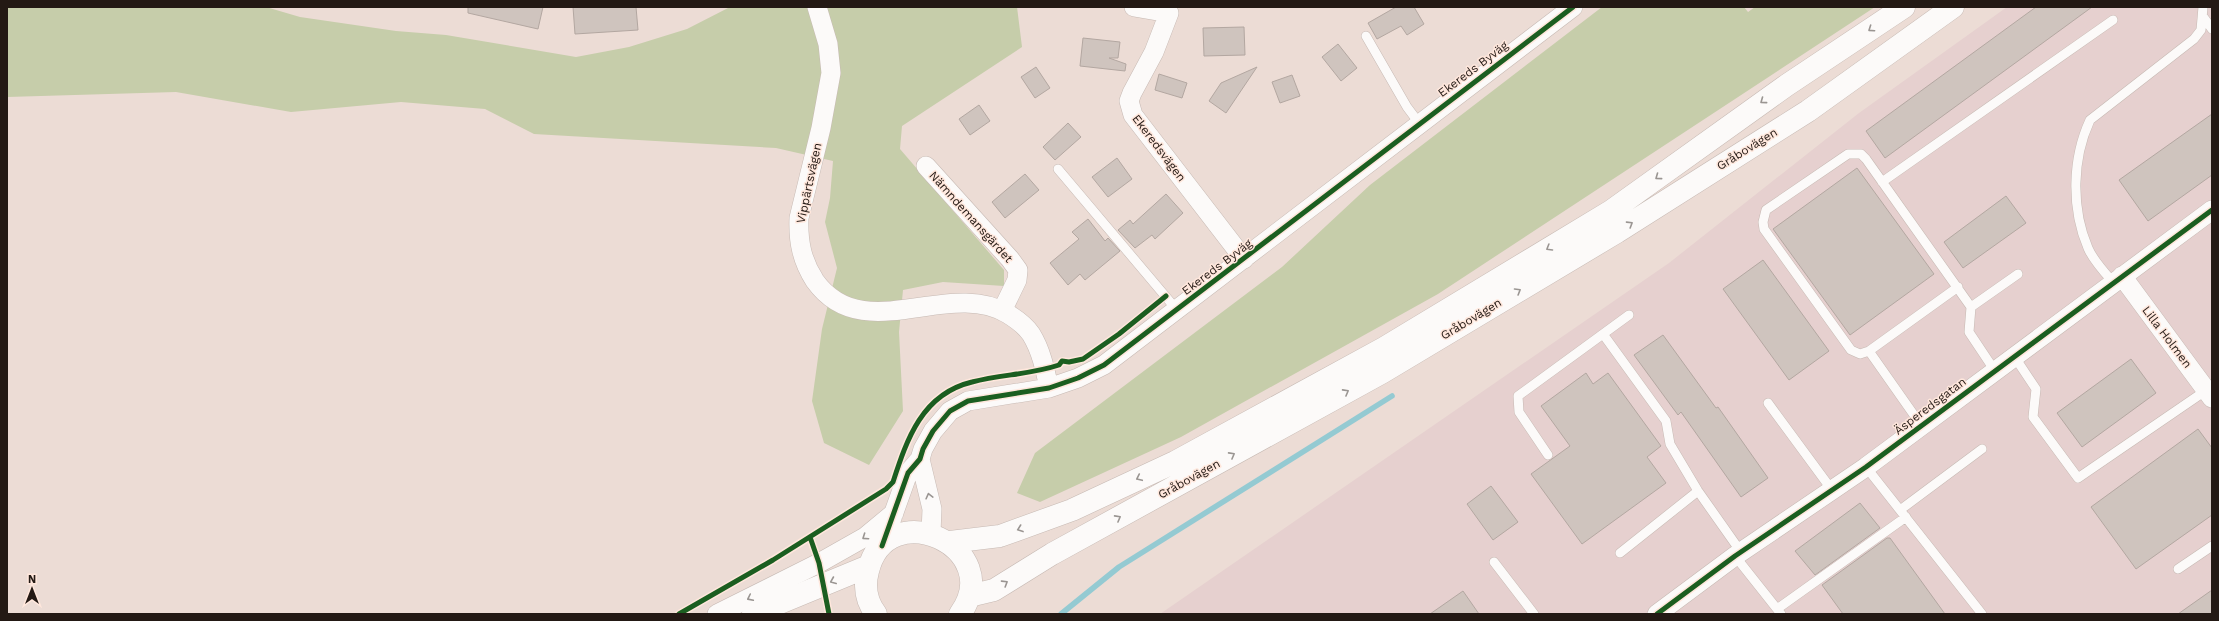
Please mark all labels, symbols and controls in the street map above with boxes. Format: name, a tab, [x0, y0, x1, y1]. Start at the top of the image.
one-way arrow	[1868, 24, 1875, 31]
street label: Ekereds Byväg	[1435, 38, 1511, 100]
one-way arrow	[1761, 97, 1768, 104]
street label: Ekeredsvägen	[1129, 112, 1189, 184]
street label: Gråbovägen	[1714, 125, 1780, 173]
street label: Vippärtsvägen	[794, 141, 824, 225]
street label: Nämndemansgärdet	[926, 168, 1016, 266]
one-way arrow	[1655, 172, 1662, 179]
one-way arrow	[1626, 221, 1633, 228]
street label: Ekereds Byväg	[1179, 236, 1255, 298]
one-way arrow	[1546, 244, 1553, 251]
one-way arrow	[1514, 288, 1521, 295]
street label: Gråbovägen	[1438, 295, 1504, 343]
street label: Lilla Holmen	[2139, 303, 2195, 371]
street label: Äsperedsgatan	[1891, 374, 1969, 438]
one-way arrow	[1342, 390, 1349, 397]
one-way arrow	[1228, 453, 1236, 460]
street label: Gråbovägen	[1156, 456, 1222, 502]
one-way arrow	[1136, 473, 1144, 481]
one-way arrow	[925, 493, 933, 499]
one-way arrow	[1114, 516, 1121, 523]
one-way arrow	[1016, 524, 1023, 532]
one-way arrow	[862, 532, 869, 539]
north arrow	[12, 569, 52, 609]
text: N	[28, 573, 36, 586]
one-way arrow	[829, 577, 836, 585]
one-way arrow	[1001, 581, 1008, 588]
one-way arrow	[747, 593, 754, 601]

